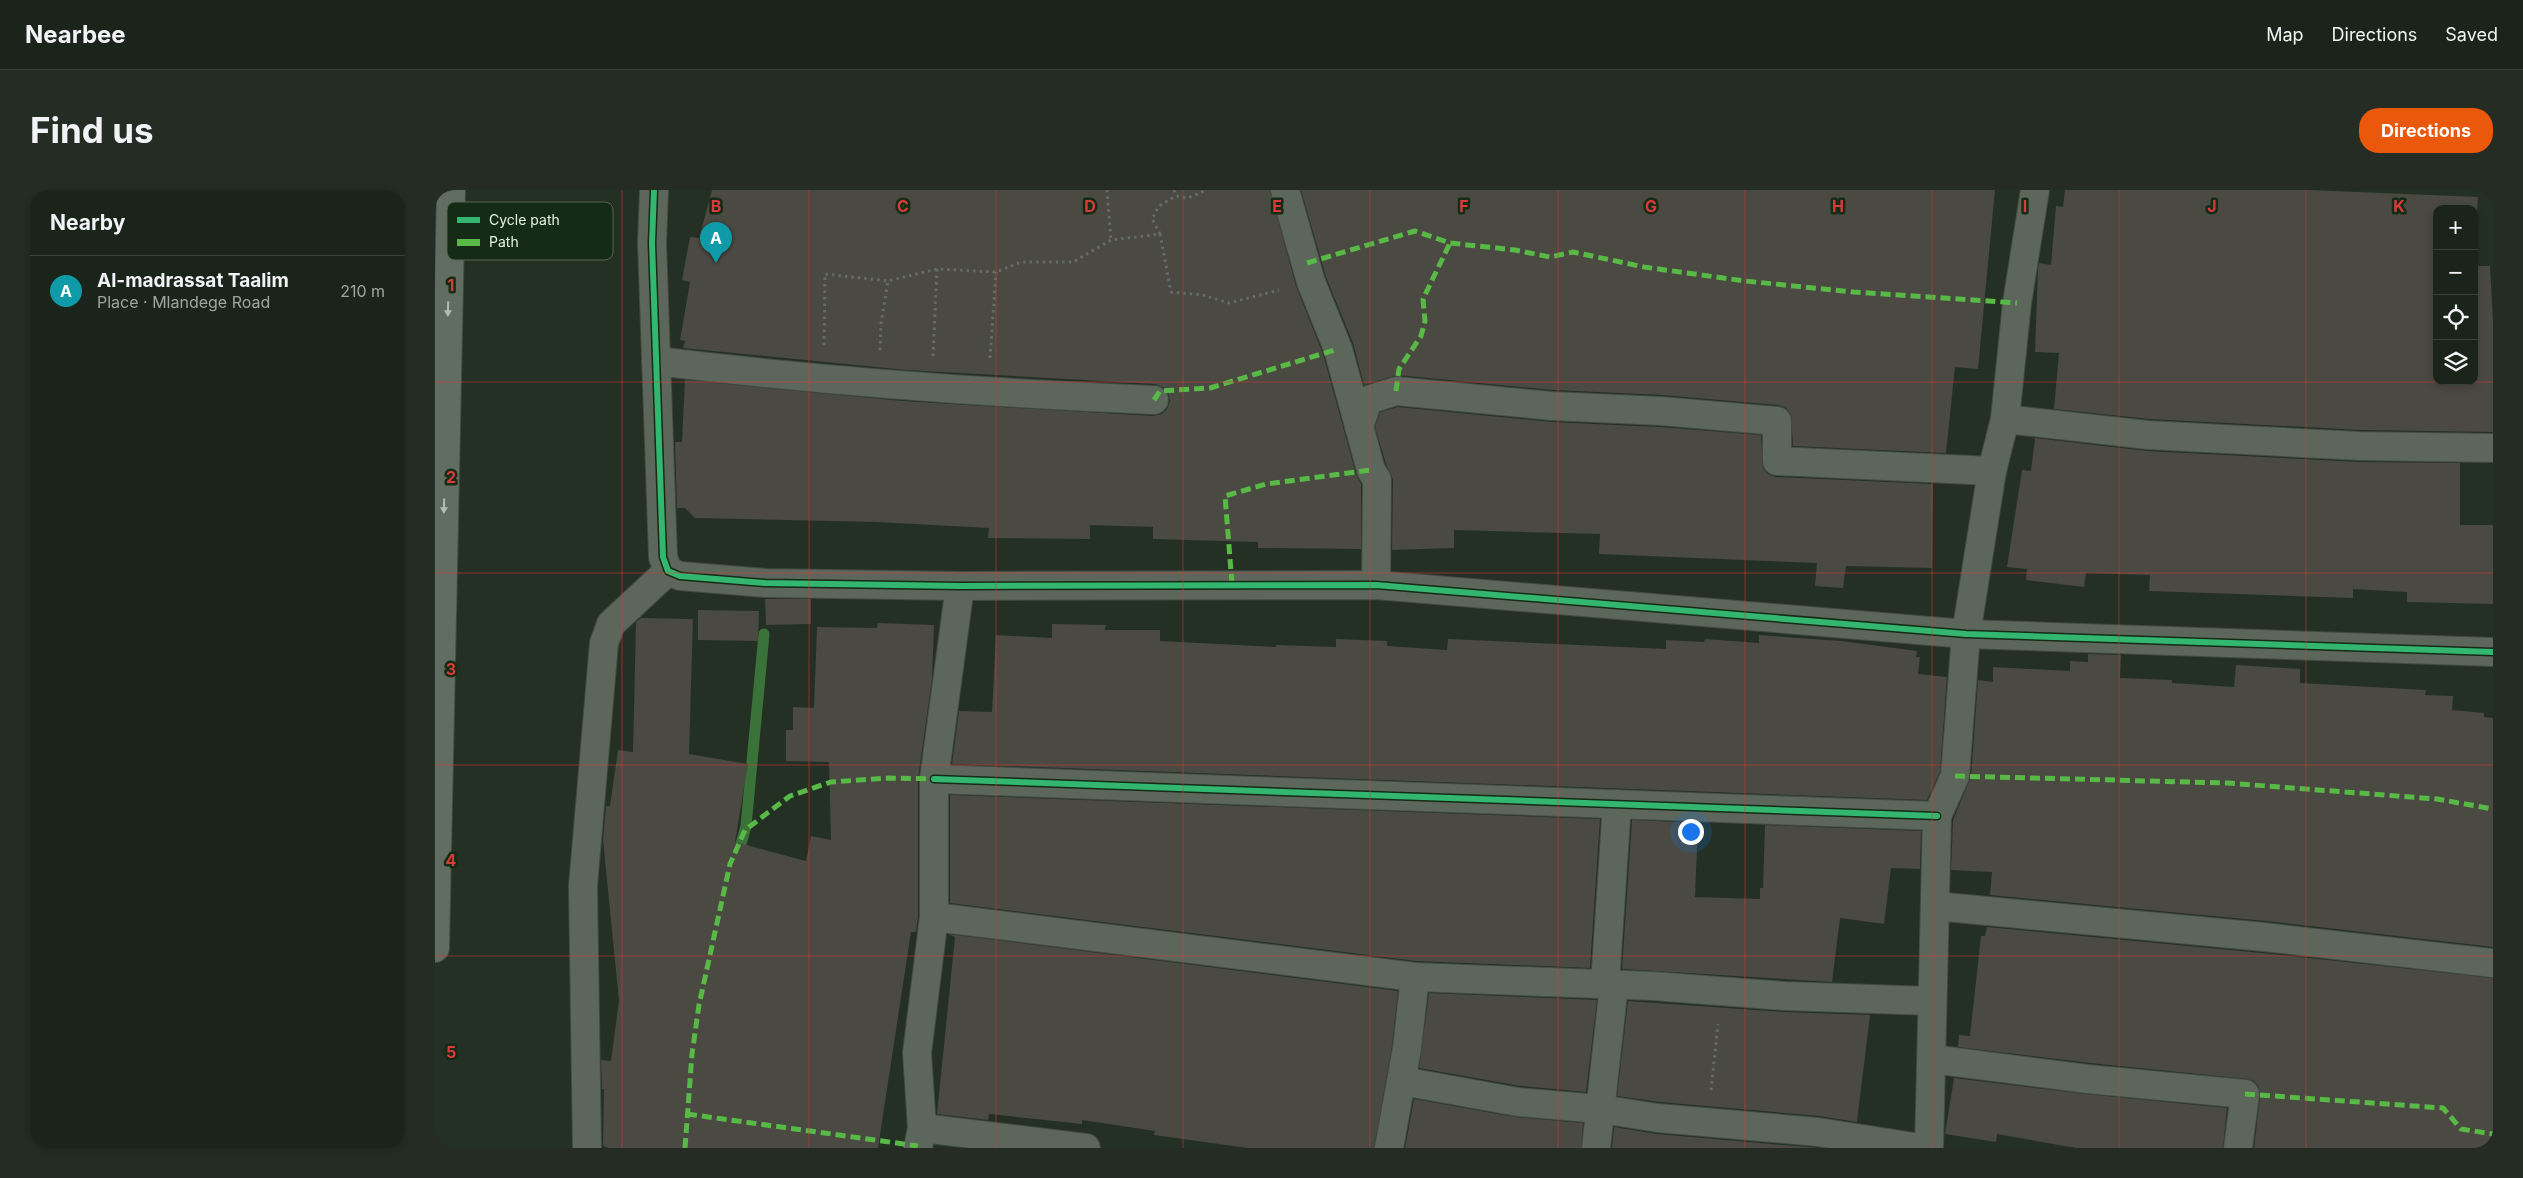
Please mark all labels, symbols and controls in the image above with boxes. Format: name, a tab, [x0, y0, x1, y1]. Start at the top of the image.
text: Nearbee	[25, 20, 126, 49]
text: Map	[2266, 24, 2304, 45]
text: Directions	[2332, 24, 2417, 45]
text: Saved	[2445, 24, 2498, 45]
button: Directions	[2359, 108, 2493, 153]
text: Find us	[30, 109, 154, 151]
text: B	[711, 196, 721, 216]
text: C	[897, 196, 909, 216]
text: D	[1084, 196, 1096, 216]
text: E	[1272, 196, 1282, 216]
text: F	[1459, 196, 1469, 216]
text: G	[1645, 196, 1657, 216]
text: H	[1832, 196, 1844, 216]
text: I	[2023, 196, 2027, 216]
text: J	[2207, 196, 2217, 216]
text: K	[2393, 196, 2405, 216]
legend	[447, 202, 613, 260]
map controls	[2433, 205, 2478, 385]
button: +	[2433, 205, 2478, 250]
text: Nearby	[50, 210, 125, 235]
text: Cycle path	[489, 211, 560, 228]
pin: A	[700, 222, 732, 263]
text: Path	[489, 233, 519, 250]
button: −	[2433, 250, 2478, 295]
text: Al-madrassat Taalim	[97, 269, 289, 292]
text: 1	[448, 275, 454, 295]
text: A	[60, 281, 72, 301]
text: 210 m	[340, 281, 385, 301]
text: Place · Mlandege Road	[97, 292, 270, 312]
button: locate	[2433, 295, 2478, 340]
one-way arrow	[444, 301, 452, 317]
button: layers	[2433, 340, 2478, 385]
text: 2	[446, 467, 456, 487]
one-way arrow	[440, 498, 448, 514]
text: 3	[446, 659, 456, 679]
your location	[1678, 819, 1704, 845]
text: 4	[446, 850, 457, 870]
text: 5	[446, 1042, 456, 1062]

